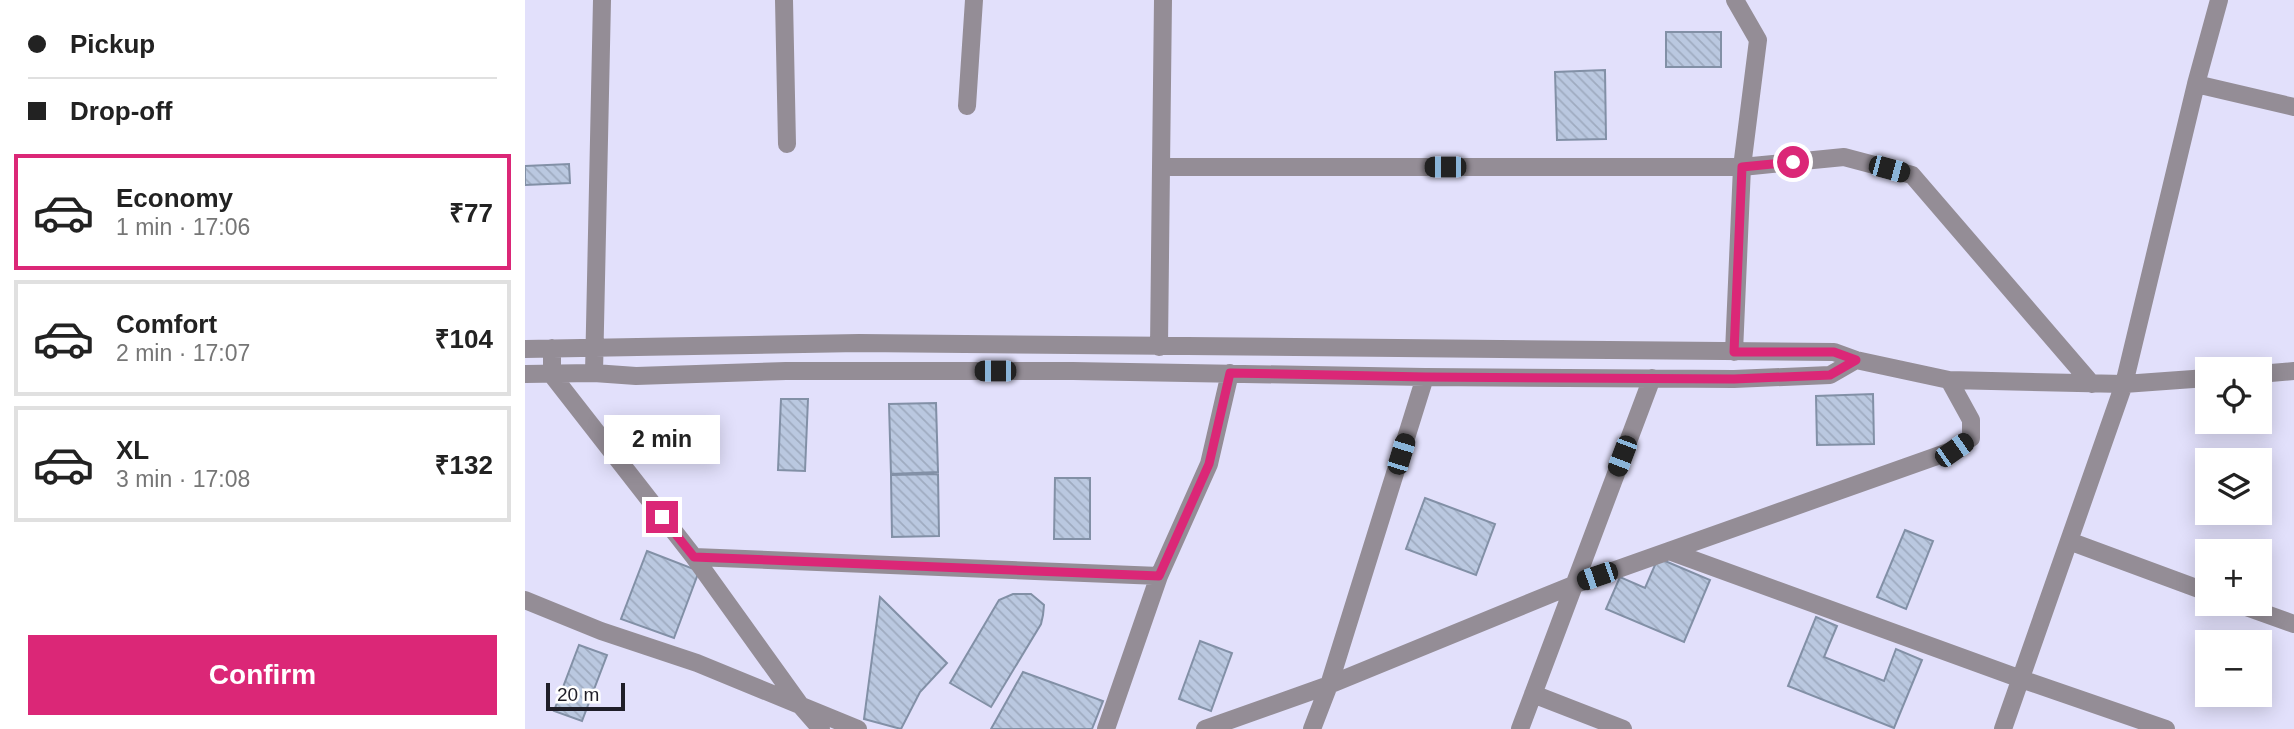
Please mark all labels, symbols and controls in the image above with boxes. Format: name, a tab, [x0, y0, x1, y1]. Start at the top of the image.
text: Pickup	[70, 29, 155, 59]
text: Drop-off	[70, 96, 173, 126]
route start	[1777, 146, 1809, 178]
car	[1866, 153, 1913, 185]
car	[1425, 157, 1467, 178]
icon: car	[32, 181, 95, 244]
text: Economy	[116, 183, 233, 213]
text: ₹77	[449, 198, 493, 228]
text: 1 min · 17:06	[116, 214, 250, 240]
icon: car	[32, 307, 95, 370]
text: Comfort	[116, 309, 217, 339]
text: ₹104	[435, 324, 493, 354]
text: 2 min · 17:07	[116, 340, 250, 366]
map controls	[2195, 357, 2272, 707]
button: locate	[2195, 357, 2272, 434]
car	[975, 361, 1017, 382]
callout: 2 min	[604, 416, 720, 464]
text: 2 min	[632, 426, 692, 452]
car	[1931, 429, 1978, 471]
car	[1385, 431, 1418, 477]
icon: car	[32, 433, 95, 496]
car	[1605, 433, 1640, 479]
text: XL	[116, 435, 149, 465]
button: layers	[2195, 448, 2272, 525]
text: ₹132	[435, 450, 493, 480]
text: 3 min · 17:08	[116, 466, 250, 492]
route end	[646, 501, 678, 533]
button: +	[2195, 539, 2272, 616]
car	[1574, 559, 1621, 593]
button: −	[2195, 630, 2272, 707]
button: Confirm	[28, 635, 497, 715]
scale bar	[546, 680, 625, 712]
text: 20 m	[557, 684, 599, 705]

